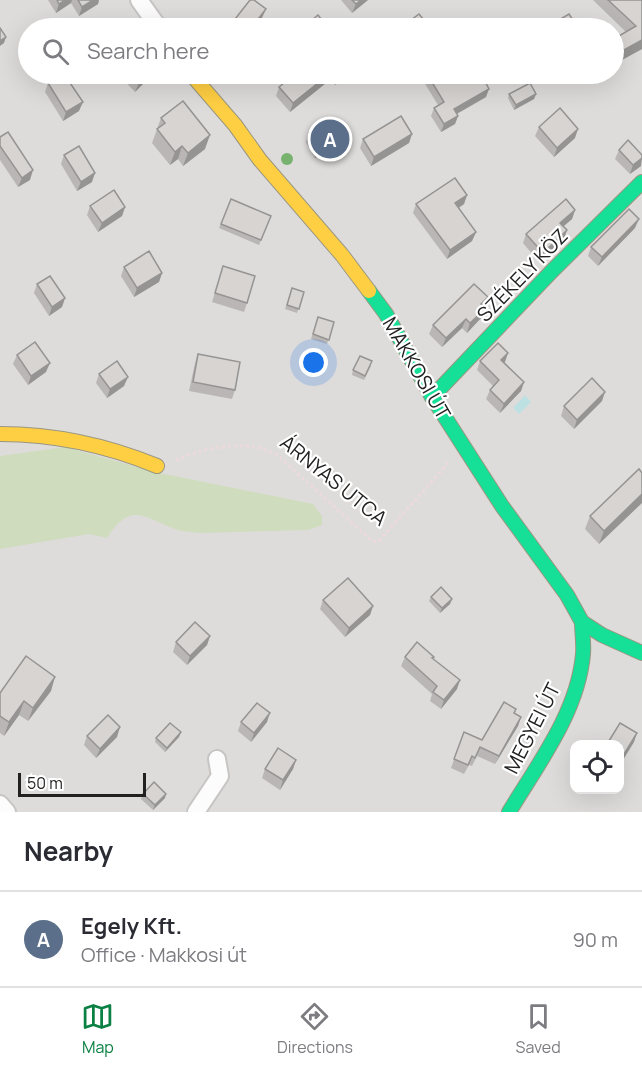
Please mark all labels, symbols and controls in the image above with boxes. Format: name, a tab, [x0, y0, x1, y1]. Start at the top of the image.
search box	[18, 18, 624, 84]
icon: search	[39, 35, 72, 68]
text: Search here	[87, 36, 209, 66]
pin: A	[310, 116, 350, 162]
street label: SZÉKELY KÖZ	[471, 223, 573, 327]
street label: MAKKOSI ÚT	[377, 312, 457, 424]
your location	[299, 348, 328, 377]
street label: ÁRNYAS UTCA	[275, 429, 393, 532]
street label: MEGYEI ÚT	[498, 678, 566, 778]
map controls	[570, 740, 624, 794]
button: locate	[570, 740, 624, 794]
scale bar	[18, 770, 146, 798]
text: 50 m	[27, 772, 63, 794]
text: Nearby	[24, 833, 113, 869]
text: Egely Kft.	[81, 911, 182, 941]
text: A	[37, 926, 50, 953]
text: 90 m	[572, 926, 618, 953]
text: Office · Makkosi út	[81, 941, 247, 968]
tab: Map	[81, 1000, 114, 1058]
tab: Directions	[277, 1000, 353, 1058]
tab: Saved	[516, 1000, 561, 1058]

